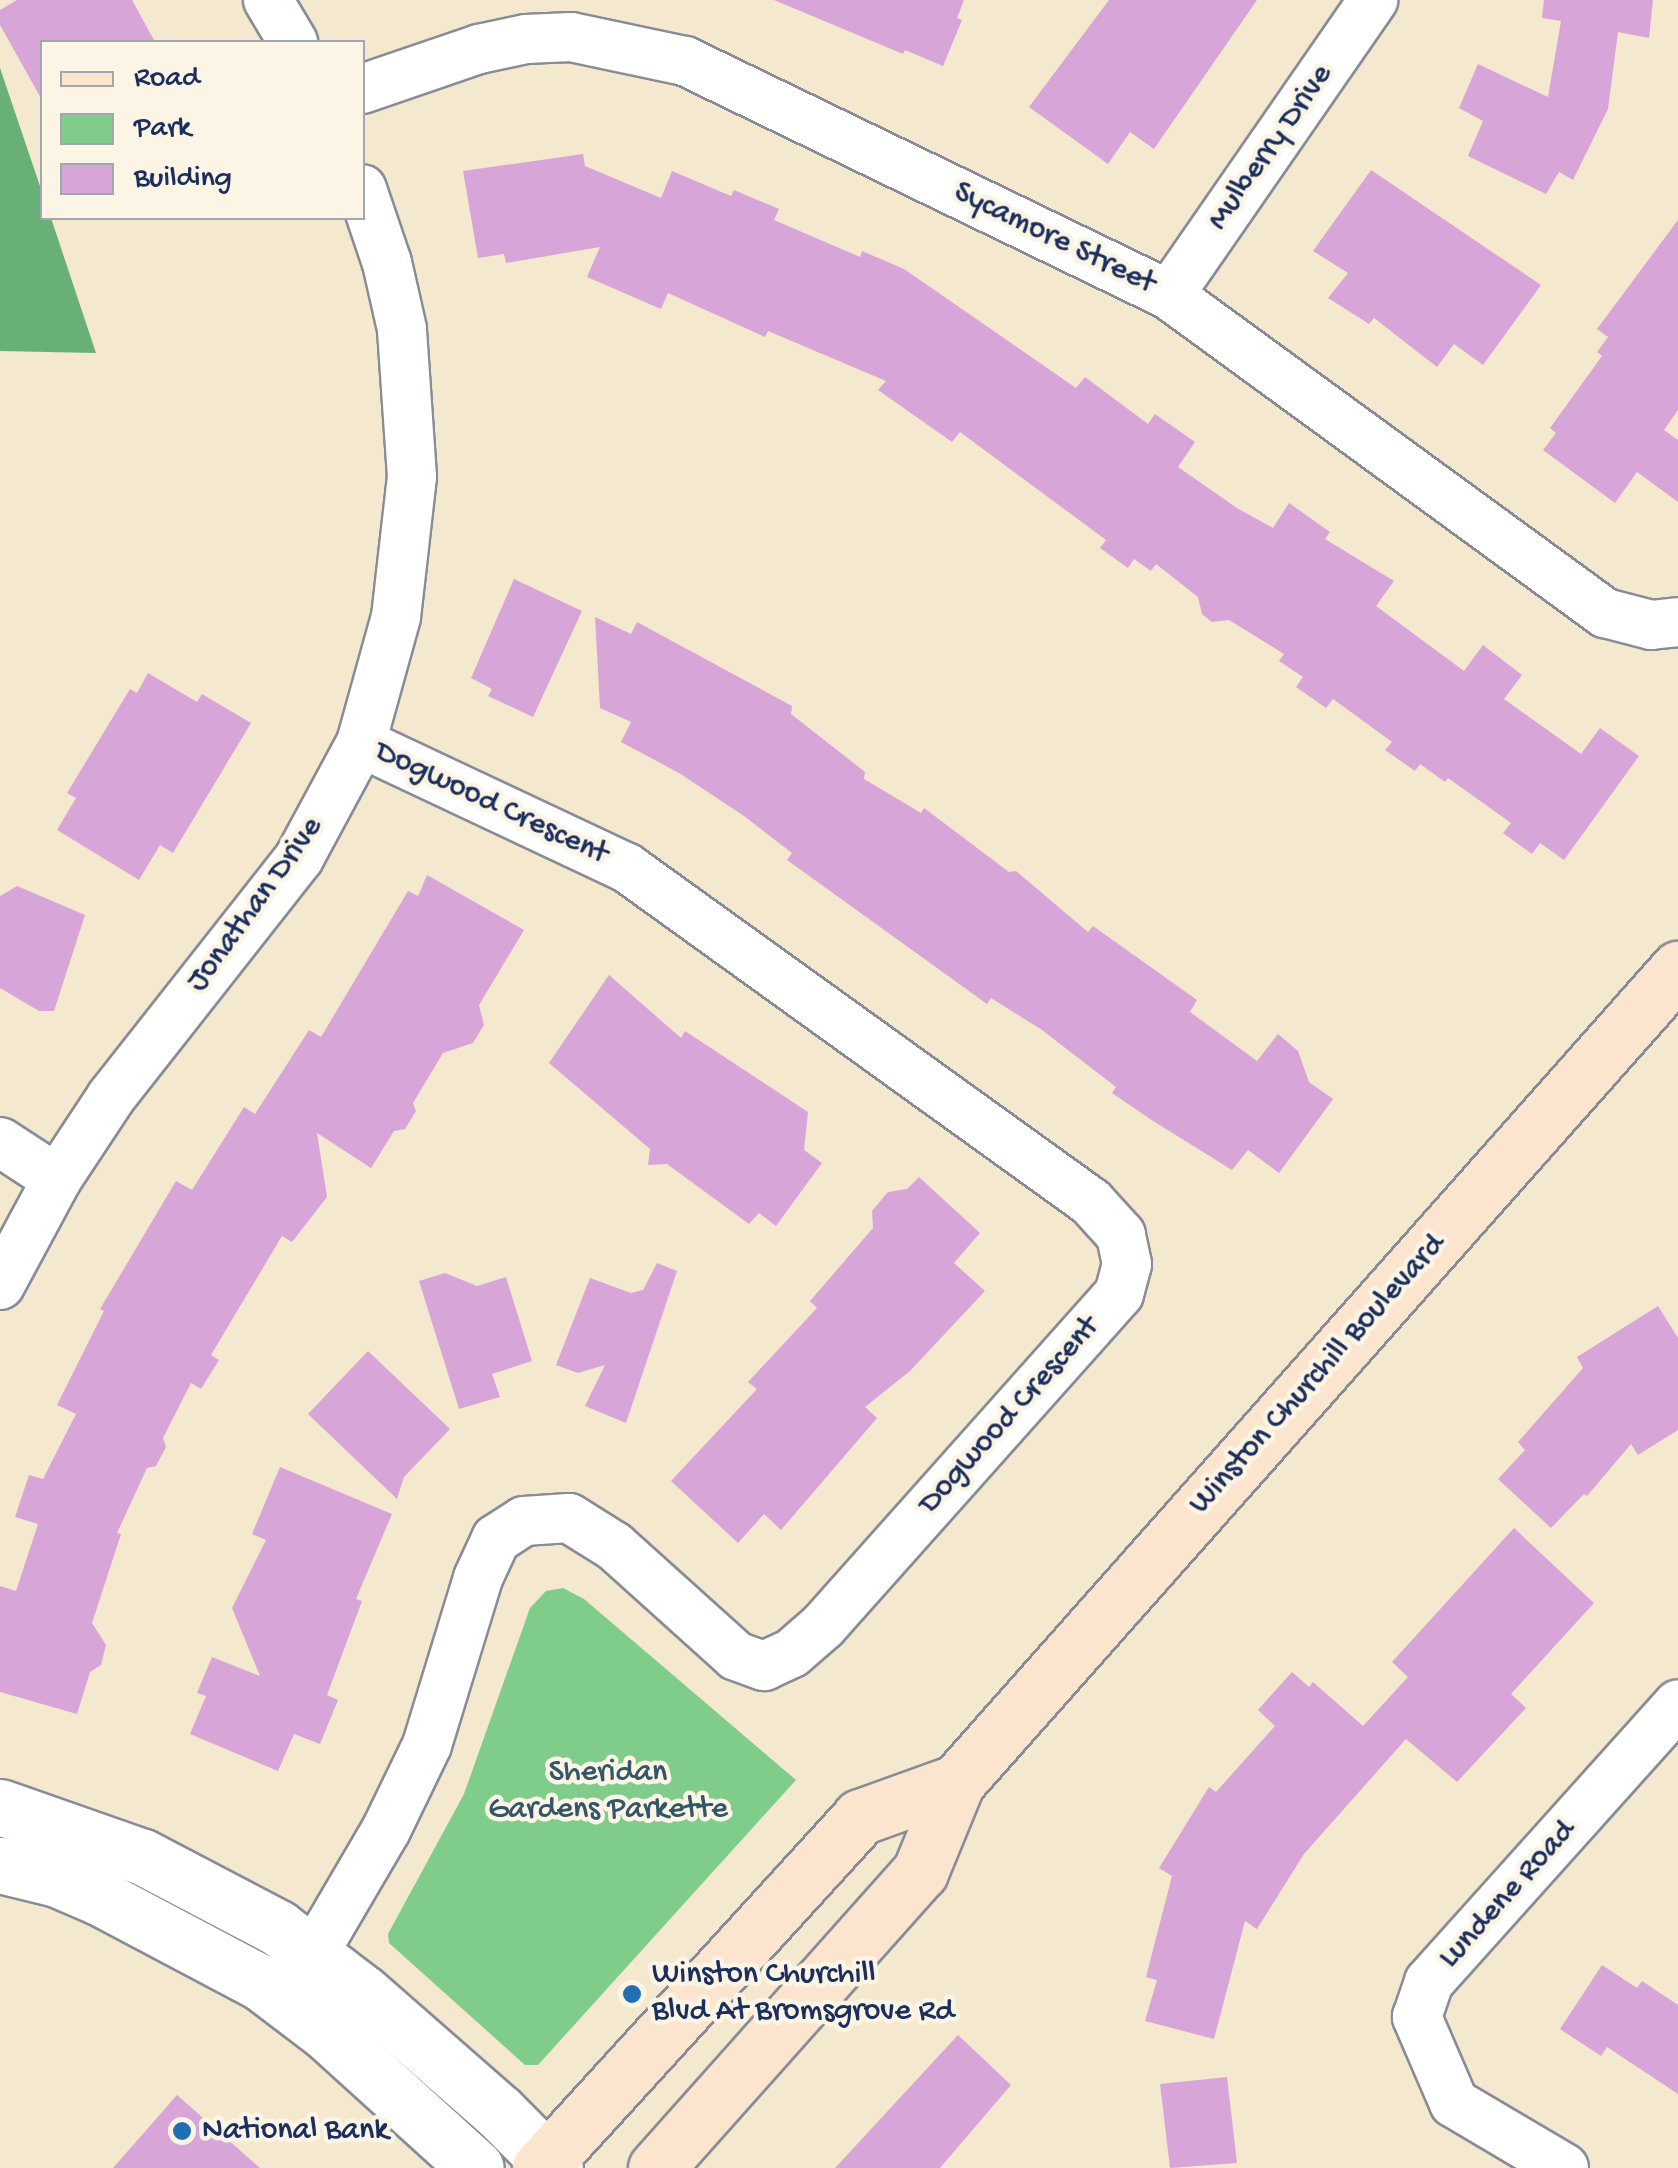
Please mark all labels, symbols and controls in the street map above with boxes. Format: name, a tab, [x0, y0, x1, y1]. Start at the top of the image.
legend	[40, 40, 365, 220]
street label: Mulberry Drive	[1200, 58, 1342, 238]
text: Road	[134, 62, 200, 97]
text: Park	[134, 112, 191, 147]
text: Building	[134, 162, 232, 197]
street label: Sycamore Street	[947, 174, 1161, 304]
street label: Dogwood Crescent	[368, 733, 614, 875]
street label: Jonathan Drive	[180, 810, 332, 1000]
street label: Winston Churchill Boulevard	[1182, 1227, 1454, 1523]
street label: Dogwood Crescent	[911, 1309, 1109, 1523]
park label: Sheridan Gardens Parkette	[488, 1755, 728, 1830]
street label: Lundene Road	[1431, 1813, 1585, 1977]
place label: Winston Churchill Blvd At Bromsgrove Rd	[652, 1957, 954, 2032]
marker: Winston Churchill Blvd At Bromsgrove Rd	[621, 1983, 643, 2005]
place label: National Bank	[202, 2112, 388, 2150]
marker: National Bank	[171, 2120, 193, 2142]

